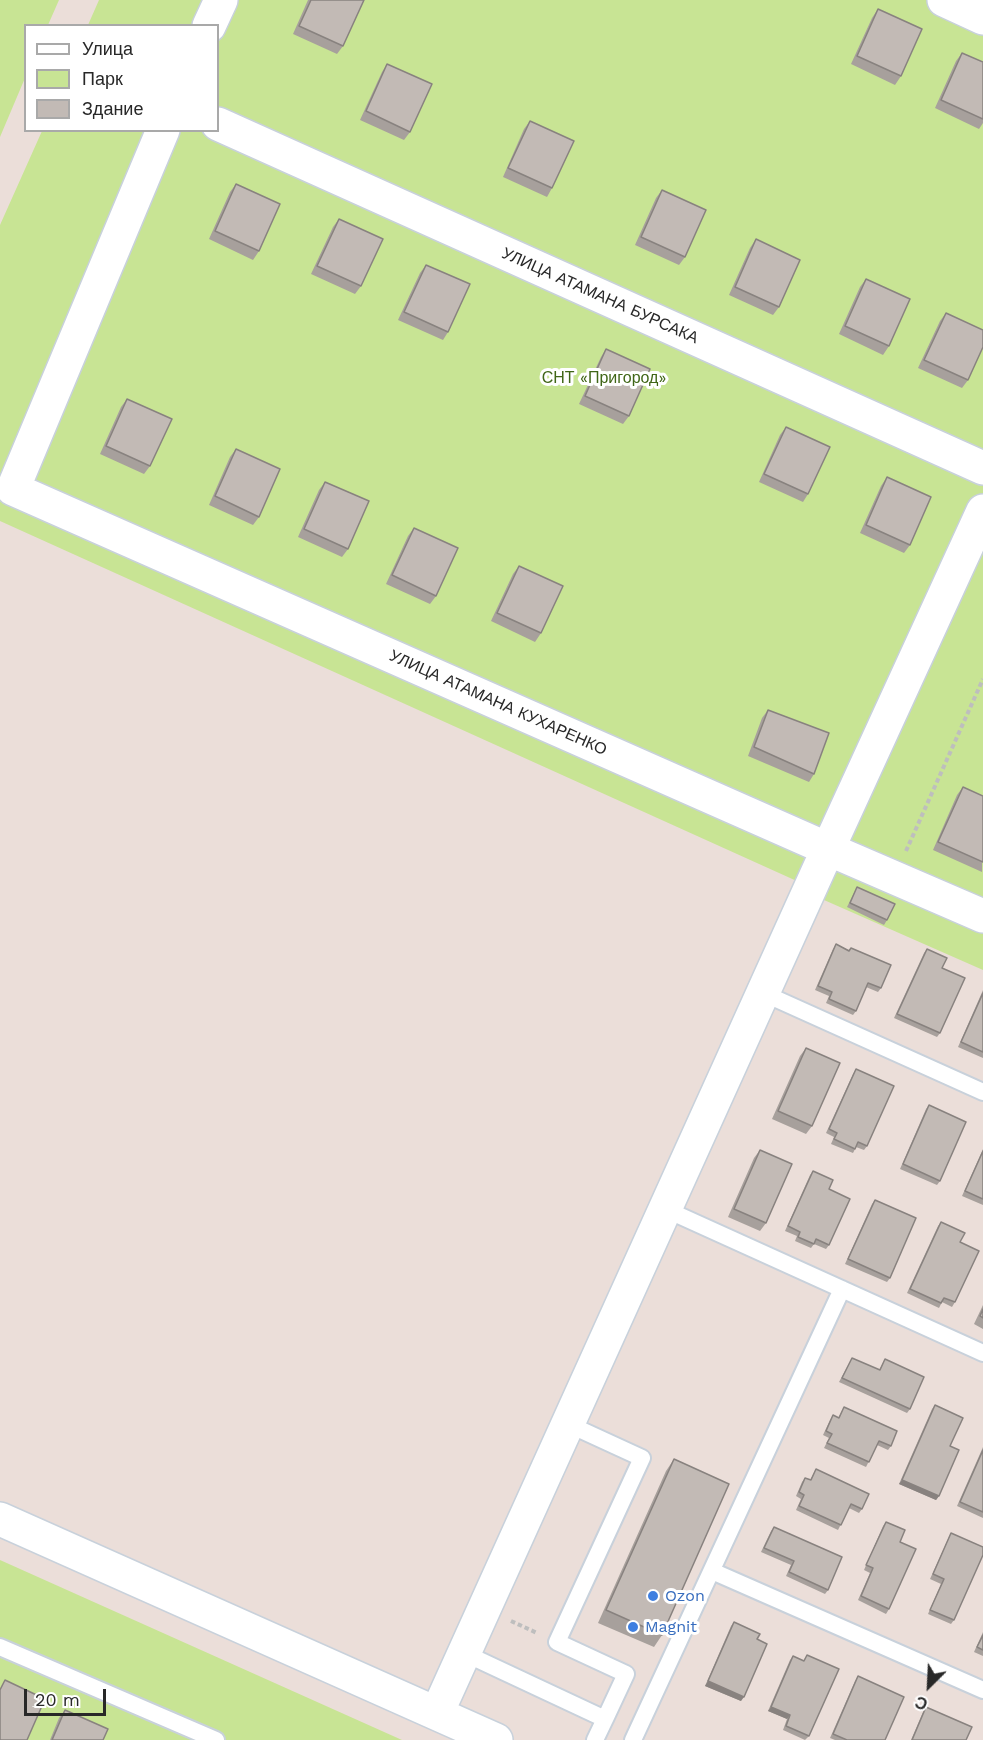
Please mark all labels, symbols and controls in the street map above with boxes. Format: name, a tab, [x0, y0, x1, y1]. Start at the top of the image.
legend	[24, 24, 219, 132]
text: Улица	[82, 38, 133, 59]
text: Парк	[82, 68, 123, 89]
text: Здание	[82, 98, 143, 119]
street label: УЛИЦА АТАМАНА БУРСАКА	[499, 244, 701, 348]
park label: СНТ «Пригород»	[542, 368, 666, 388]
street label: УЛИЦА АТАМАНА КУХАРЕНКО	[386, 646, 610, 760]
place label: Ozon	[665, 1586, 705, 1606]
marker: Ozon	[646, 1589, 660, 1603]
place label: Magnit	[645, 1617, 697, 1637]
marker: Magnit	[626, 1620, 640, 1634]
north arrow	[899, 1656, 959, 1716]
scale bar	[27, 1677, 110, 1715]
text: 20 m	[35, 1689, 80, 1710]
text: С	[912, 1692, 931, 1714]

